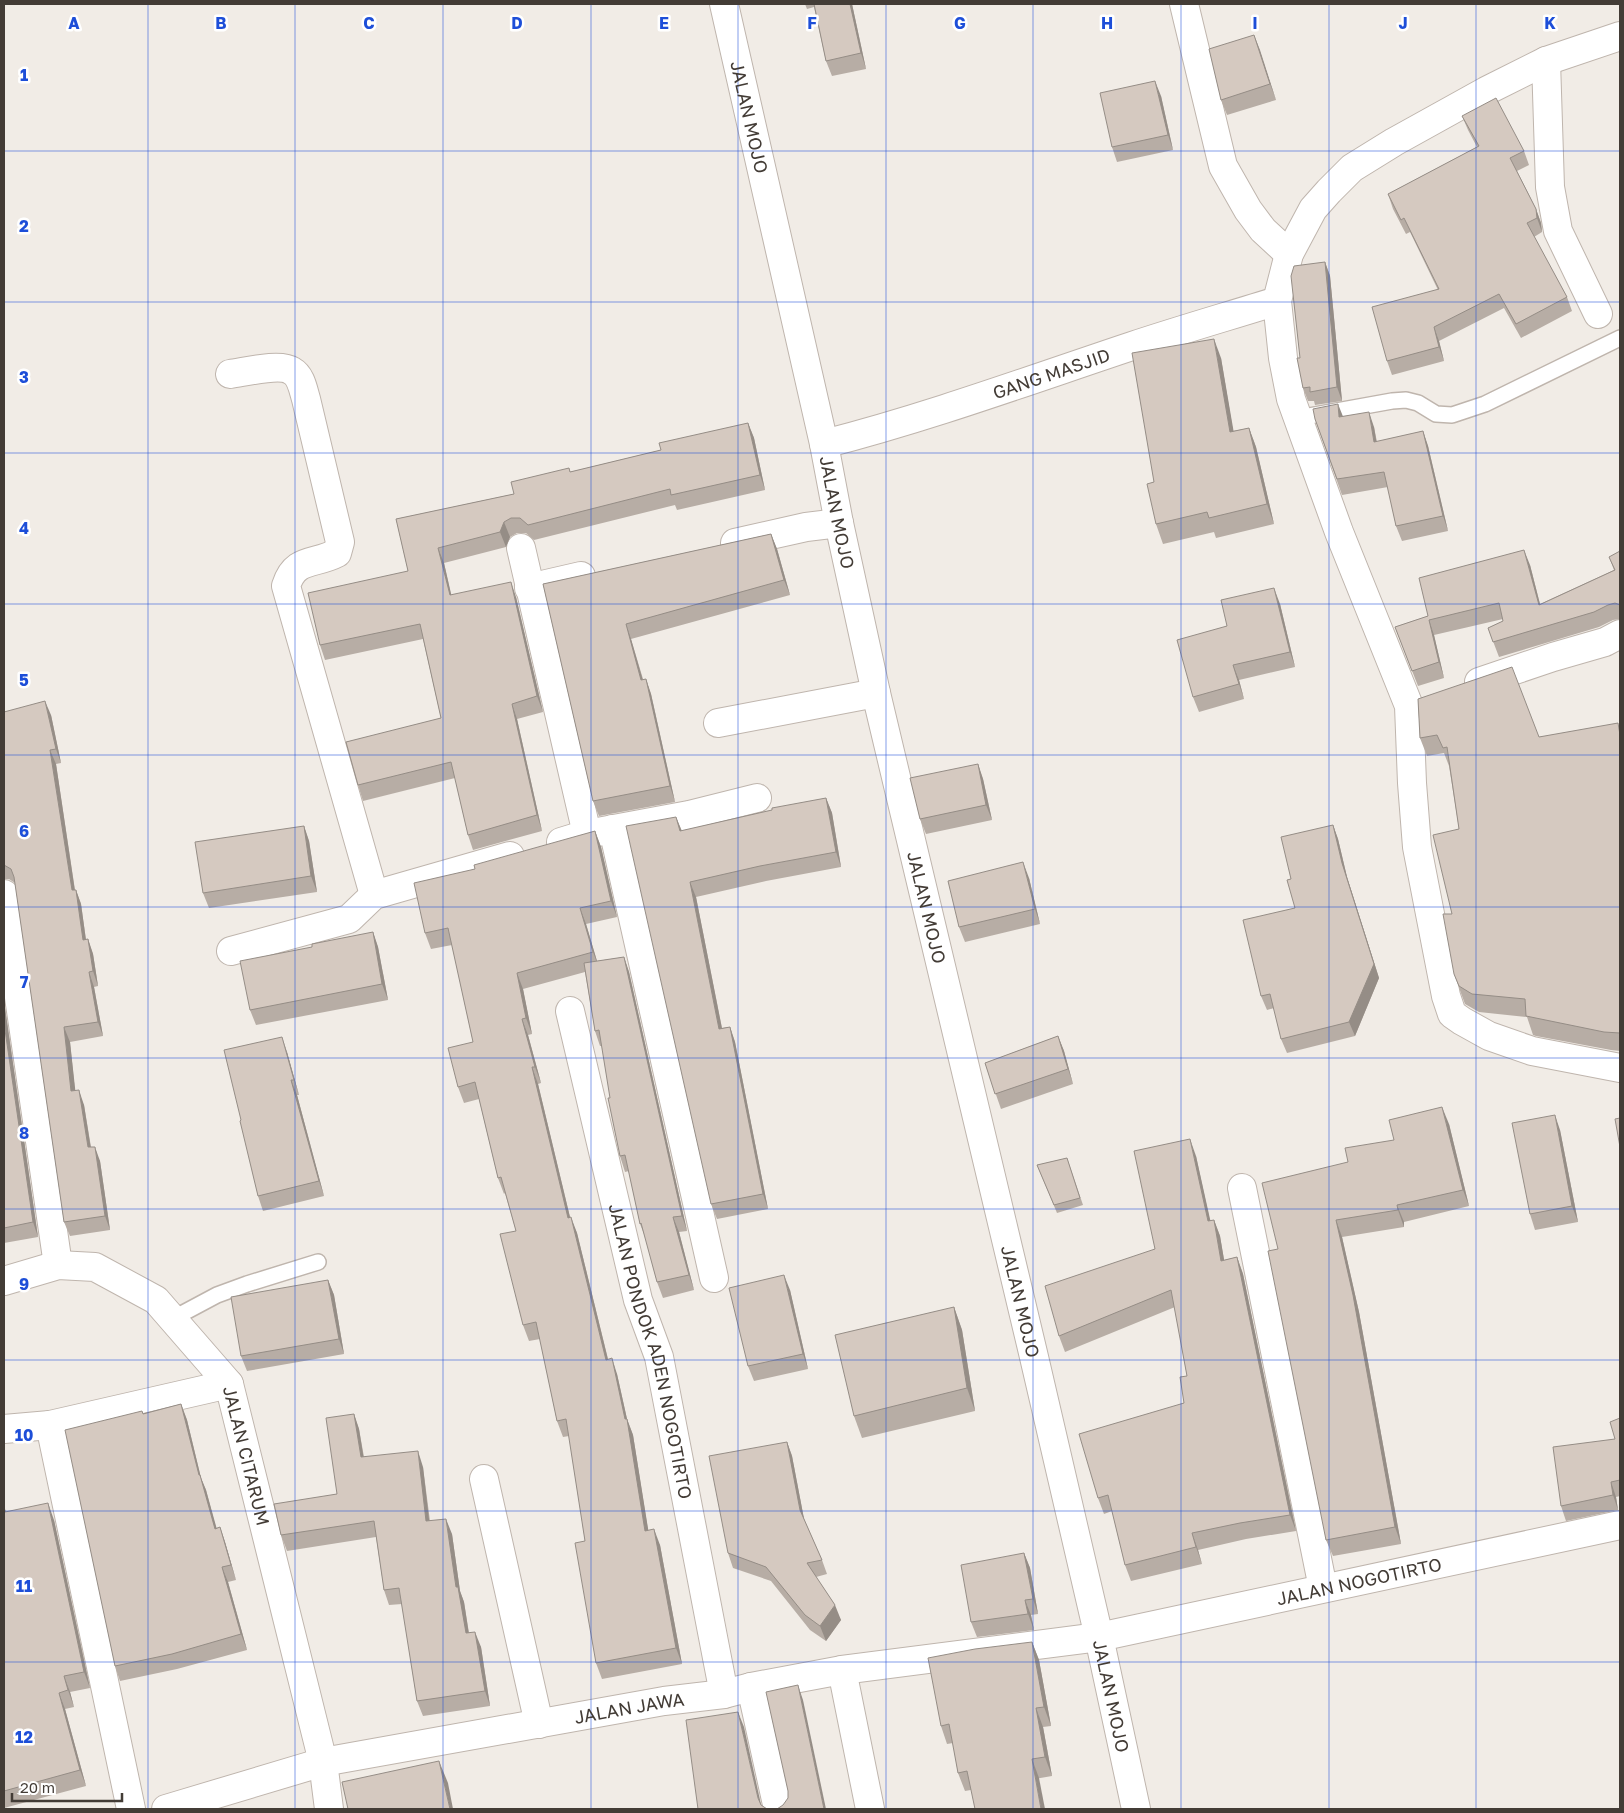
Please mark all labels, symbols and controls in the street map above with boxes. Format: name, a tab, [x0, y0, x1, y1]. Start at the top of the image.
text: A	[68, 13, 80, 33]
text: B	[215, 13, 227, 33]
text: C	[363, 13, 375, 33]
text: D	[511, 13, 523, 33]
text: E	[659, 13, 669, 33]
text: F	[807, 13, 817, 33]
text: G	[954, 13, 966, 33]
text: H	[1101, 13, 1113, 33]
text: I	[1252, 13, 1258, 33]
text: J	[1398, 13, 1408, 33]
text: K	[1544, 13, 1556, 33]
street label: JALAN MOJO	[726, 59, 773, 175]
text: 1	[20, 65, 28, 85]
text: 2	[19, 216, 29, 236]
street label: GANG MASJID	[990, 343, 1113, 403]
text: 3	[19, 367, 29, 387]
street label: JALAN MOJO	[816, 454, 860, 571]
text: 4	[19, 518, 29, 538]
text: 5	[19, 670, 29, 690]
text: 6	[19, 821, 29, 841]
street label: JALAN MOJO	[903, 849, 951, 966]
text: 7	[20, 972, 29, 992]
text: 8	[19, 1123, 29, 1143]
street label: JALAN PONDOK ADEN NOGOTIRTO	[605, 1201, 697, 1501]
street label: JALAN MOJO	[997, 1243, 1045, 1360]
text: 9	[19, 1274, 29, 1294]
street label: JALAN CITARUM	[219, 1384, 275, 1528]
text: 10	[15, 1425, 33, 1445]
street label: JALAN NOGOTIRTO	[1274, 1553, 1444, 1610]
text: 11	[16, 1576, 32, 1596]
street label: JALAN MOJO	[1089, 1638, 1135, 1754]
street label: JALAN JAWA	[573, 1688, 685, 1728]
text: 12	[15, 1727, 33, 1747]
scale bar	[12, 1770, 122, 1802]
text: 20 m	[20, 1778, 55, 1796]

